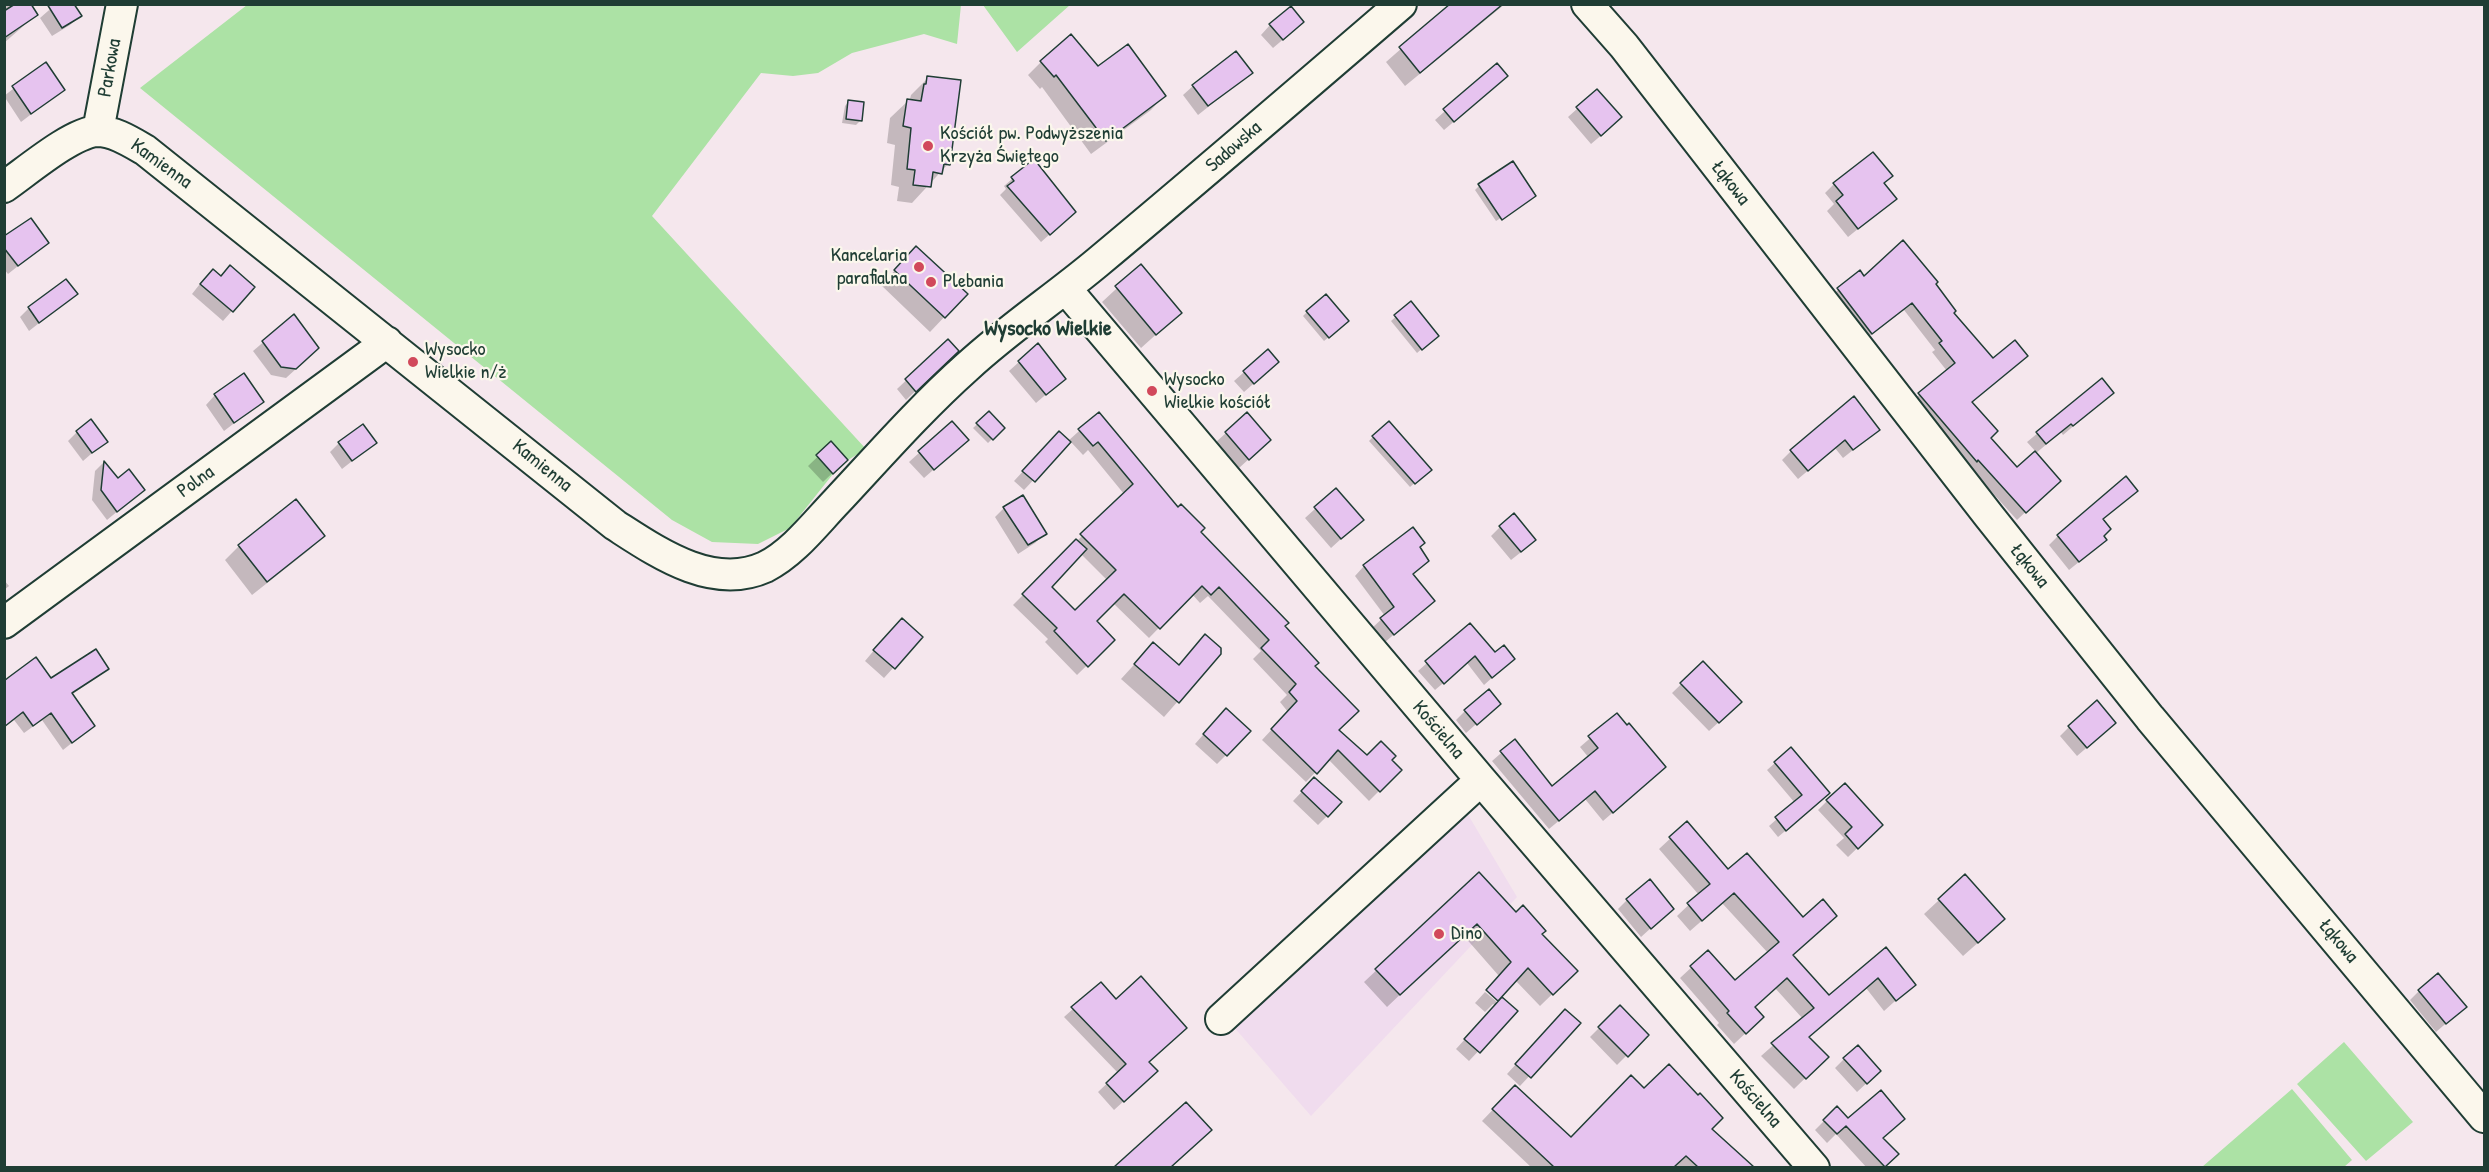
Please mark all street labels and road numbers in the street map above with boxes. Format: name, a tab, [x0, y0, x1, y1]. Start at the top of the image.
street label: Parkowa	[93, 37, 127, 99]
street label: Sadowska	[1201, 116, 1267, 178]
street label: Kamienna	[126, 134, 196, 194]
street label: Łąkowa	[1705, 156, 1755, 210]
street label: Kamienna	[507, 435, 577, 497]
street label: Polna	[173, 461, 219, 503]
street label: Łąkowa	[2004, 539, 2054, 593]
street label: Kościelna	[1407, 696, 1469, 764]
street label: Łąkowa	[2313, 914, 2363, 968]
street label: Kościelna	[1723, 1065, 1787, 1133]

